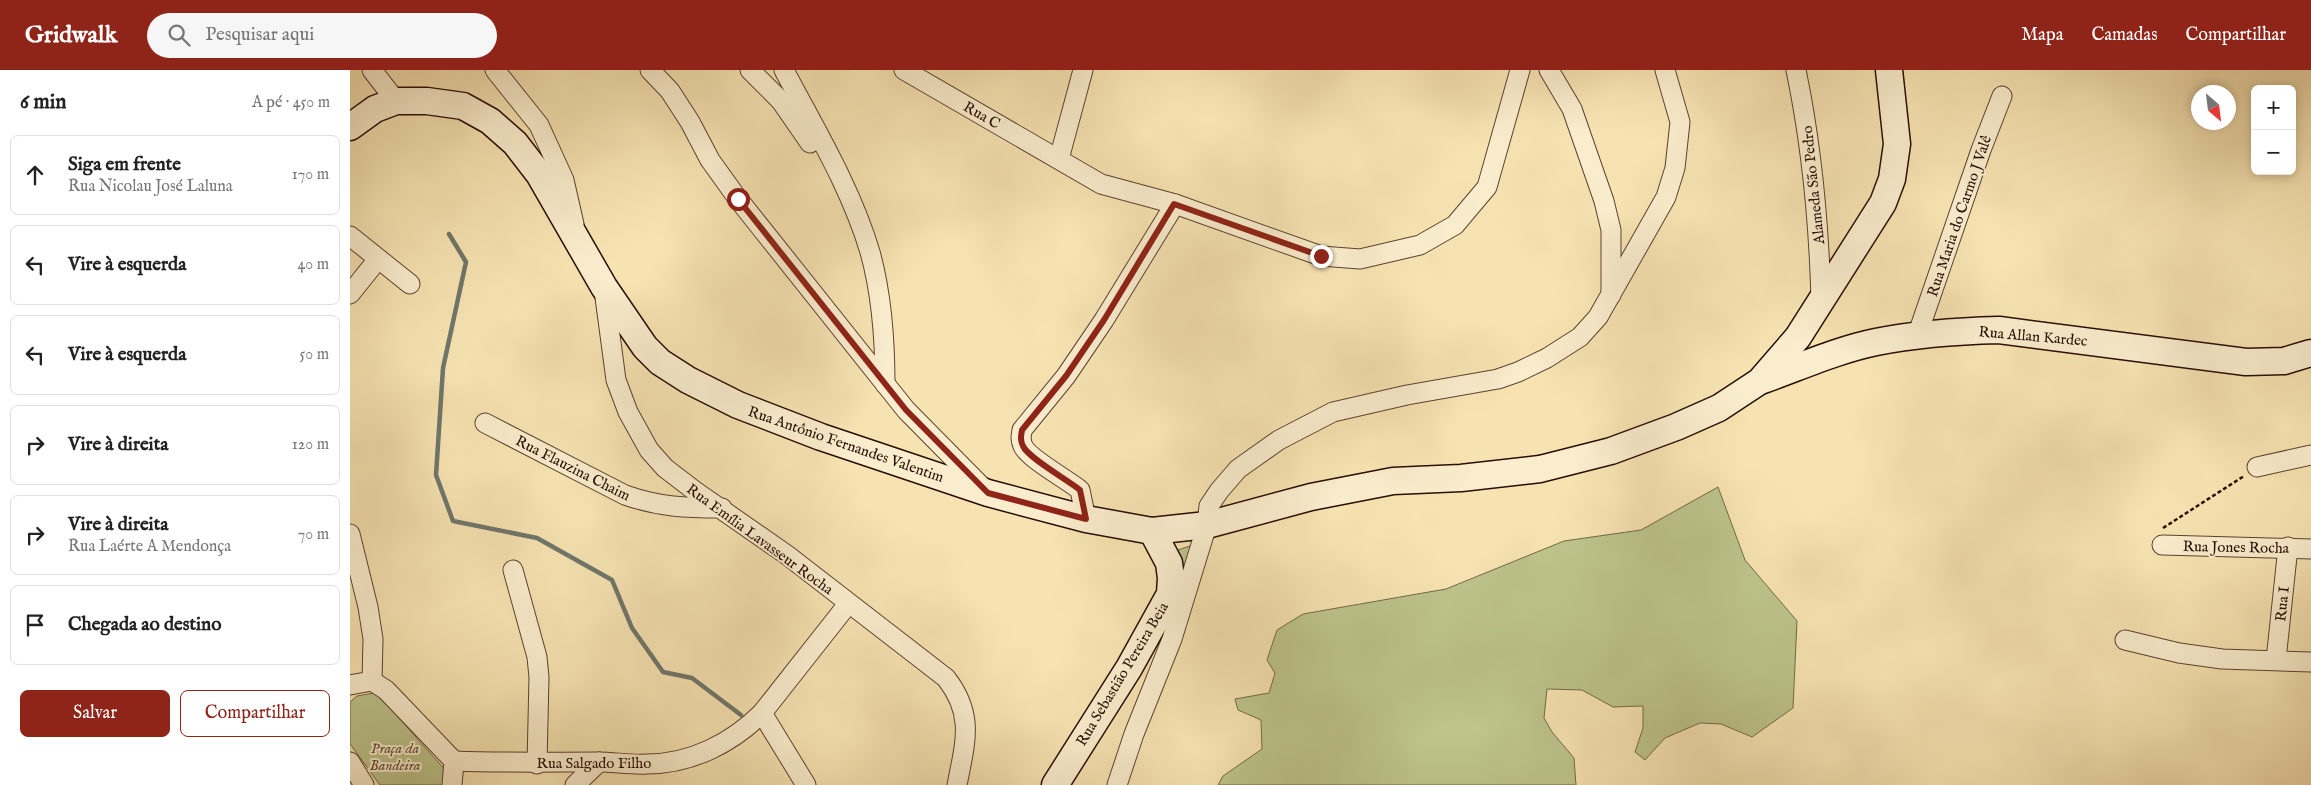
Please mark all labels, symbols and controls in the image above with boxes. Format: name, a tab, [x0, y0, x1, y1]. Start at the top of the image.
search box	[147, 13, 497, 58]
text: Gridwalk	[25, 20, 117, 51]
icon: search	[165, 21, 193, 49]
text: Pesquisar aqui	[205, 23, 314, 47]
text: Mapa	[2021, 24, 2063, 47]
text: Camadas	[2091, 24, 2157, 47]
text: Compartilhar	[2185, 24, 2286, 47]
north arrow	[2191, 85, 2236, 130]
map controls	[2251, 85, 2296, 175]
button: +	[2251, 85, 2296, 130]
text: 6 min	[20, 89, 66, 116]
text: A pé · 450 m	[252, 93, 330, 113]
street label: Rua C	[960, 97, 1004, 134]
street label: Alameda São Pedro	[1798, 125, 1829, 246]
button: −	[2251, 130, 2296, 175]
street label: Rua Maria do Carmo J Valê	[1923, 133, 1996, 299]
text: Siga em frente	[68, 153, 181, 177]
icon: ahead	[21, 161, 49, 189]
text: 170 m	[292, 165, 329, 185]
text: Rua Nicolau José Laluna	[68, 177, 233, 197]
route start	[727, 188, 750, 211]
route end	[1310, 245, 1333, 268]
icon: left	[21, 251, 49, 279]
text: Vire à esquerda	[68, 253, 186, 277]
text: 40 m	[297, 255, 329, 275]
street label: Rua Allan Kardec	[1978, 322, 2088, 351]
icon: left	[21, 341, 49, 369]
text: Vire à esquerda	[68, 343, 186, 367]
text: 50 m	[300, 345, 329, 365]
street label: Rua Antônio Fernandes Valentim	[745, 402, 947, 487]
icon: right	[21, 431, 49, 459]
street label: Rua Flauzina Chaim	[512, 431, 634, 506]
text: Vire à direita	[68, 433, 168, 457]
text: 120 m	[292, 435, 329, 455]
street label: Rua Emília Lavasseur Rocha	[682, 480, 837, 599]
text: Vire à direita	[68, 513, 168, 537]
icon: right	[21, 521, 49, 549]
text: 70 m	[298, 525, 329, 545]
text: Rua Laérte A Mendonça	[68, 537, 231, 557]
street label: Rua Jones Rocha	[2183, 537, 2290, 558]
street label: Rua I	[2271, 585, 2294, 623]
street label: Rua Sebastião Pereira Beia	[1072, 598, 1173, 750]
icon: arrive	[21, 611, 49, 639]
text: Chegada ao destino	[68, 613, 221, 637]
button: Salvar	[20, 690, 170, 737]
button: Compartilhar	[180, 690, 330, 737]
park label: Praça da Bandeira	[369, 739, 421, 775]
street label: Rua Salgado Filho	[537, 754, 651, 773]

